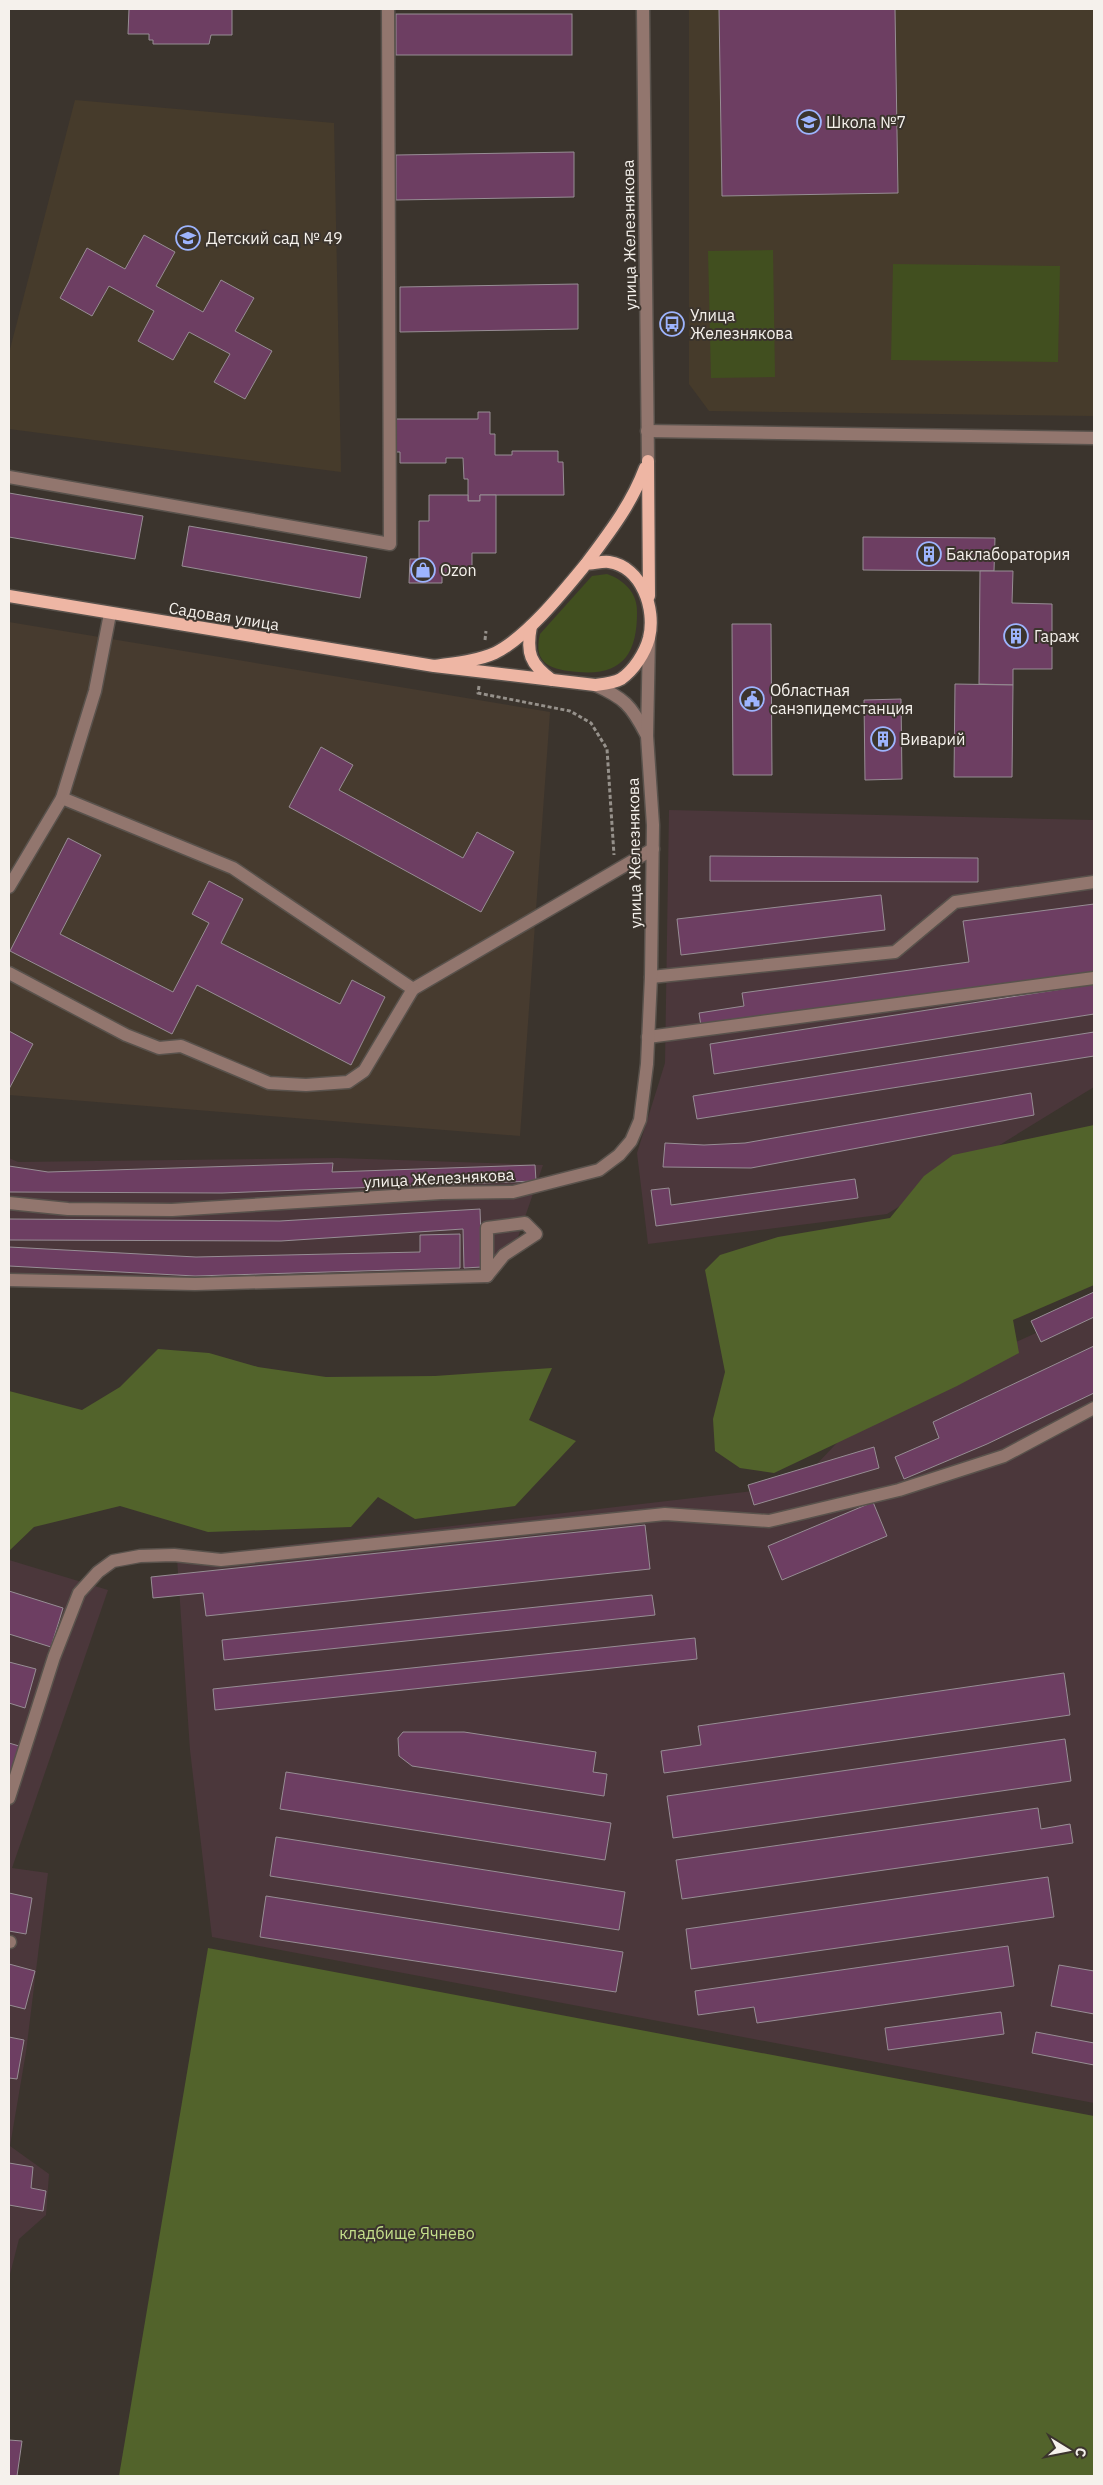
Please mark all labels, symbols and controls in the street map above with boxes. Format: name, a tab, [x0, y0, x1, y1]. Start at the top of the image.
school or university icon: Школа №7	[796, 109, 822, 135]
place label: Школа №7	[826, 112, 906, 132]
street label: улица Железнякова	[618, 159, 640, 311]
school or university icon: Детский сад № 49	[175, 225, 201, 251]
place label: Детский сад № 49	[206, 228, 343, 248]
place label: Улица Железнякова	[690, 305, 793, 343]
bus stop icon: Улица Железнякова	[659, 311, 685, 337]
building icon: Баклаборатория	[916, 541, 942, 567]
place label: Баклаборатория	[946, 544, 1070, 564]
shop icon: Ozon	[410, 557, 436, 583]
place label: Ozon	[440, 560, 477, 580]
street label: Садовая улица	[167, 597, 281, 635]
building icon: Гараж	[1003, 623, 1029, 649]
place label: Гараж	[1034, 626, 1079, 646]
place label: Областная санэпидемстанция	[770, 680, 913, 718]
public building icon: Областная санэпидемстанция	[739, 686, 765, 712]
building icon: Виварий	[870, 726, 896, 752]
place label: Виварий	[900, 729, 965, 749]
street label: улица Железнякова	[623, 777, 645, 929]
street label: улица Железнякова	[363, 1164, 515, 1192]
park label: кладбище Ячнево	[339, 2223, 475, 2243]
north arrow	[1043, 2425, 1093, 2475]
text: С	[1071, 2446, 1090, 2458]

